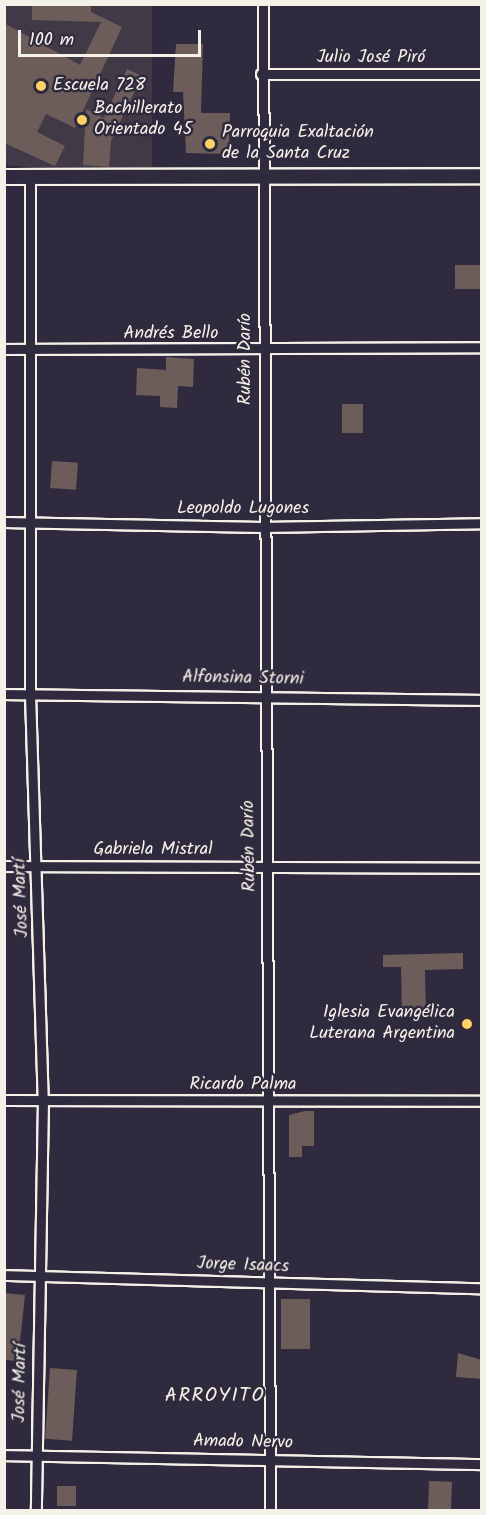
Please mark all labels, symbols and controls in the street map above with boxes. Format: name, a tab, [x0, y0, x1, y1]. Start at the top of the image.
scale bar	[21, 18, 204, 56]
text: 100 m	[29, 26, 74, 55]
street label: Julio José Piró	[317, 47, 425, 69]
place label: Escuela 728	[53, 75, 146, 97]
marker: Escuela 728	[34, 79, 48, 93]
place label: Bachillerato Orientado 45	[94, 99, 192, 142]
marker: Bachillerato Orientado 45	[75, 113, 89, 127]
place label: Parroquia Exaltación de la Santa Cruz	[222, 123, 374, 166]
marker: Parroquia Exaltación de la Santa Cruz	[203, 137, 217, 151]
street label: Rubén Darío	[235, 313, 257, 405]
street label: Andrés Bello	[124, 323, 218, 345]
street label: Leopoldo Lugones	[177, 498, 309, 520]
street label: Alfonsina Storni	[182, 667, 304, 691]
street label: Rubén Darío	[238, 800, 262, 892]
street label: Gabriela Mistral	[93, 839, 213, 861]
street label: José Martí	[10, 858, 34, 938]
place label: Iglesia Evangélica Luterana Argentina	[309, 1003, 455, 1046]
marker: Iglesia Evangélica Luterana Argentina	[460, 1017, 474, 1031]
street label: Ricardo Palma	[190, 1074, 296, 1096]
street label: Jorge Isaacs	[197, 1254, 289, 1278]
street label: José Martí	[10, 1343, 32, 1423]
district label: ARROYITO	[165, 1384, 265, 1408]
street label: Amado Nervo	[193, 1431, 293, 1455]

